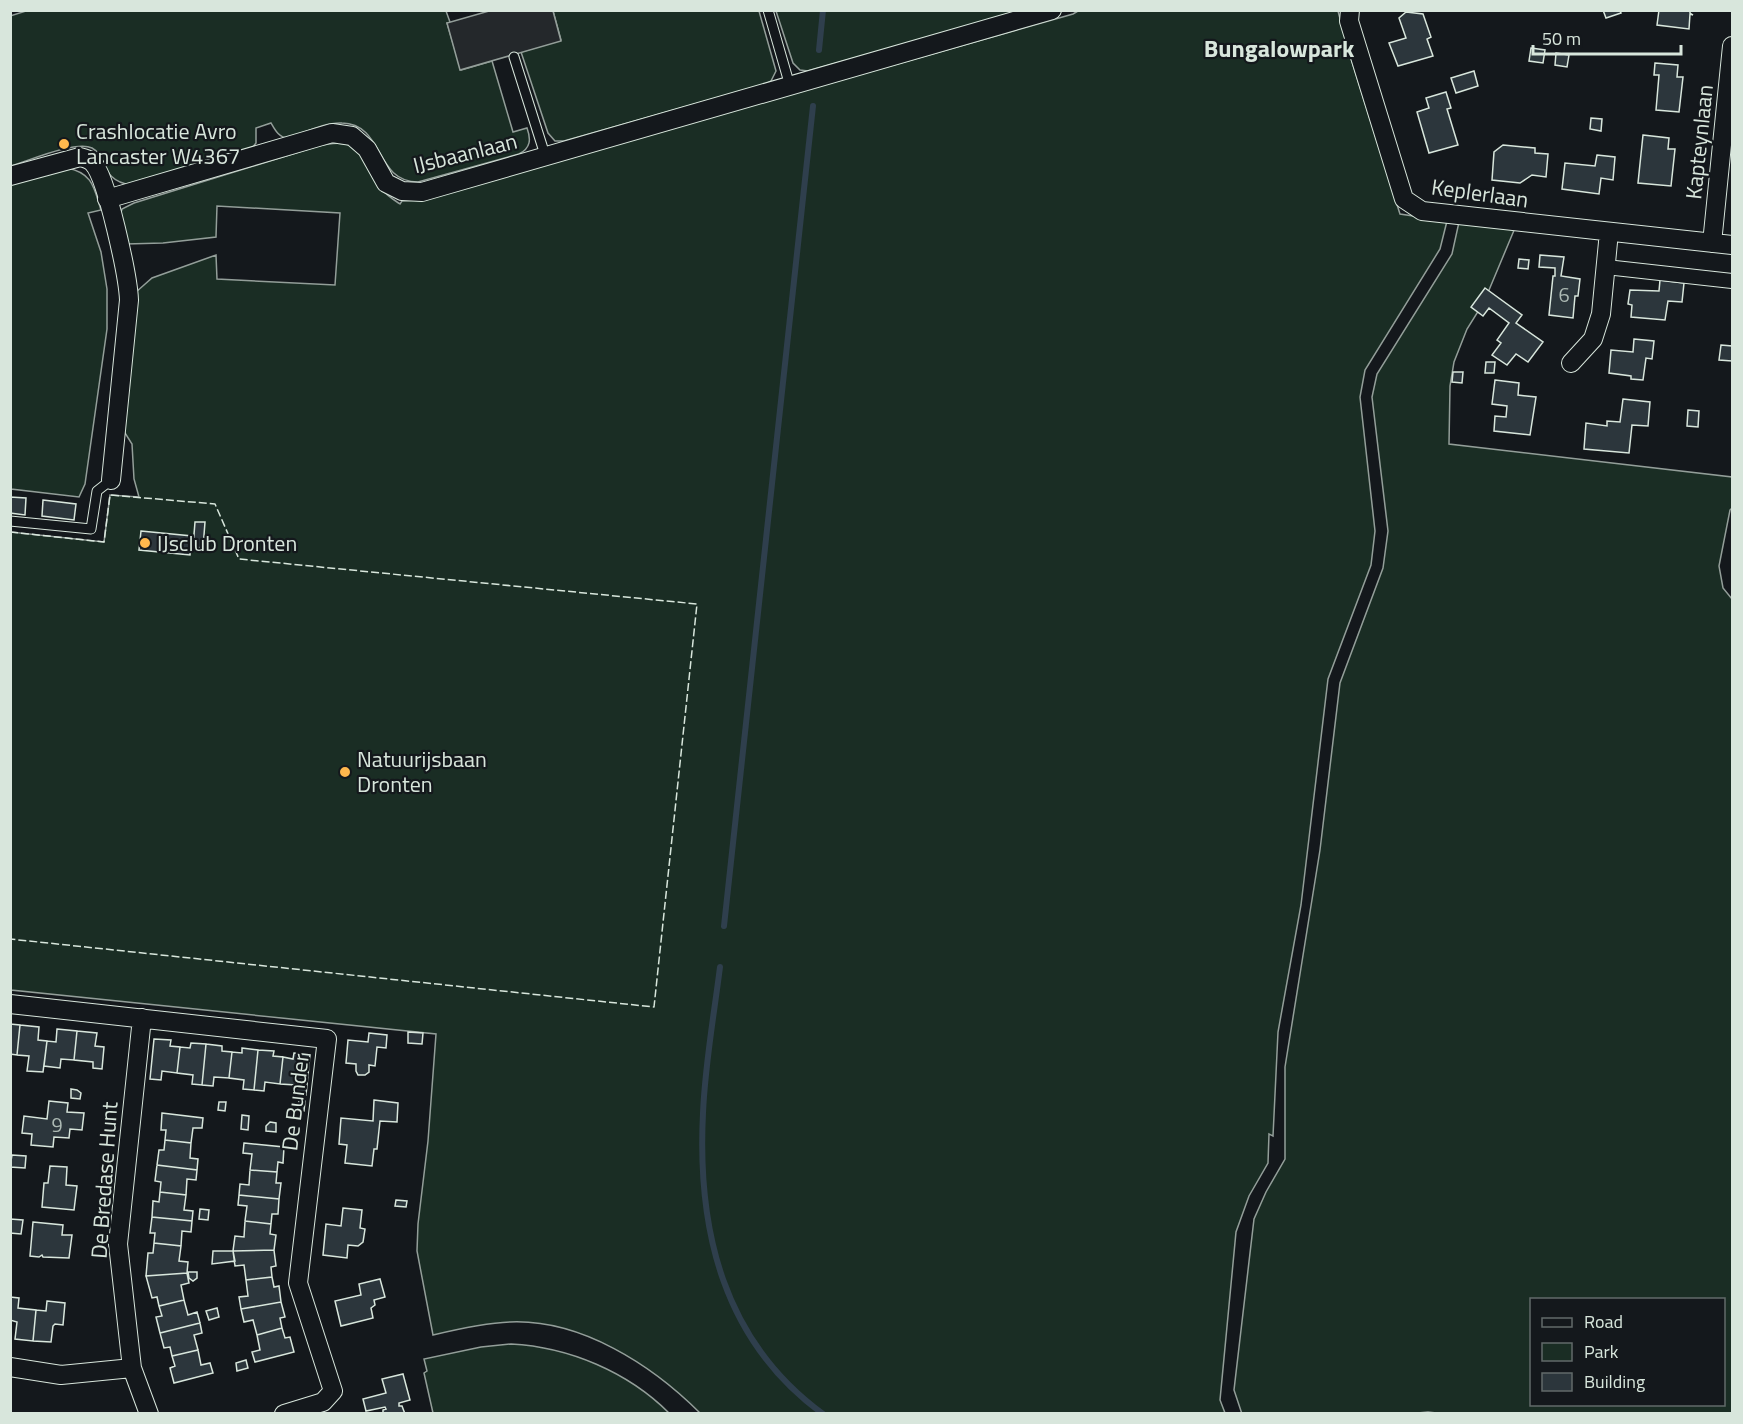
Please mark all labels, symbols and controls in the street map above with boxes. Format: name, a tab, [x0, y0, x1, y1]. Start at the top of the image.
scale bar	[1533, 18, 1682, 56]
text: 50 m	[1542, 25, 1581, 52]
district label: Bungalowpark	[1204, 30, 1355, 66]
street label: Kapteynlaan	[1676, 83, 1722, 201]
place label: Crashlocatie Avro Lancaster W4367	[76, 114, 240, 173]
street label: IJsbaanlaan	[409, 124, 521, 182]
marker: Crashlocatie Avro Lancaster W4367	[57, 137, 71, 151]
street label: Keplerlaan	[1429, 169, 1531, 217]
house number: 6	[1558, 279, 1570, 310]
place label: IJsclub Dronten	[157, 526, 297, 560]
marker: IJsclub Dronten	[138, 536, 152, 550]
place label: Natuurijsbaan Dronten	[357, 742, 487, 801]
marker: Natuurijsbaan Dronten	[338, 765, 352, 779]
street label: De Bunder	[272, 1051, 318, 1152]
street label: De Bredase Hunt	[82, 1100, 126, 1260]
house number: 9	[51, 1109, 63, 1140]
legend	[1530, 1298, 1725, 1406]
text: Road	[1584, 1308, 1623, 1335]
text: Park	[1584, 1338, 1619, 1365]
text: Building	[1584, 1368, 1645, 1395]

